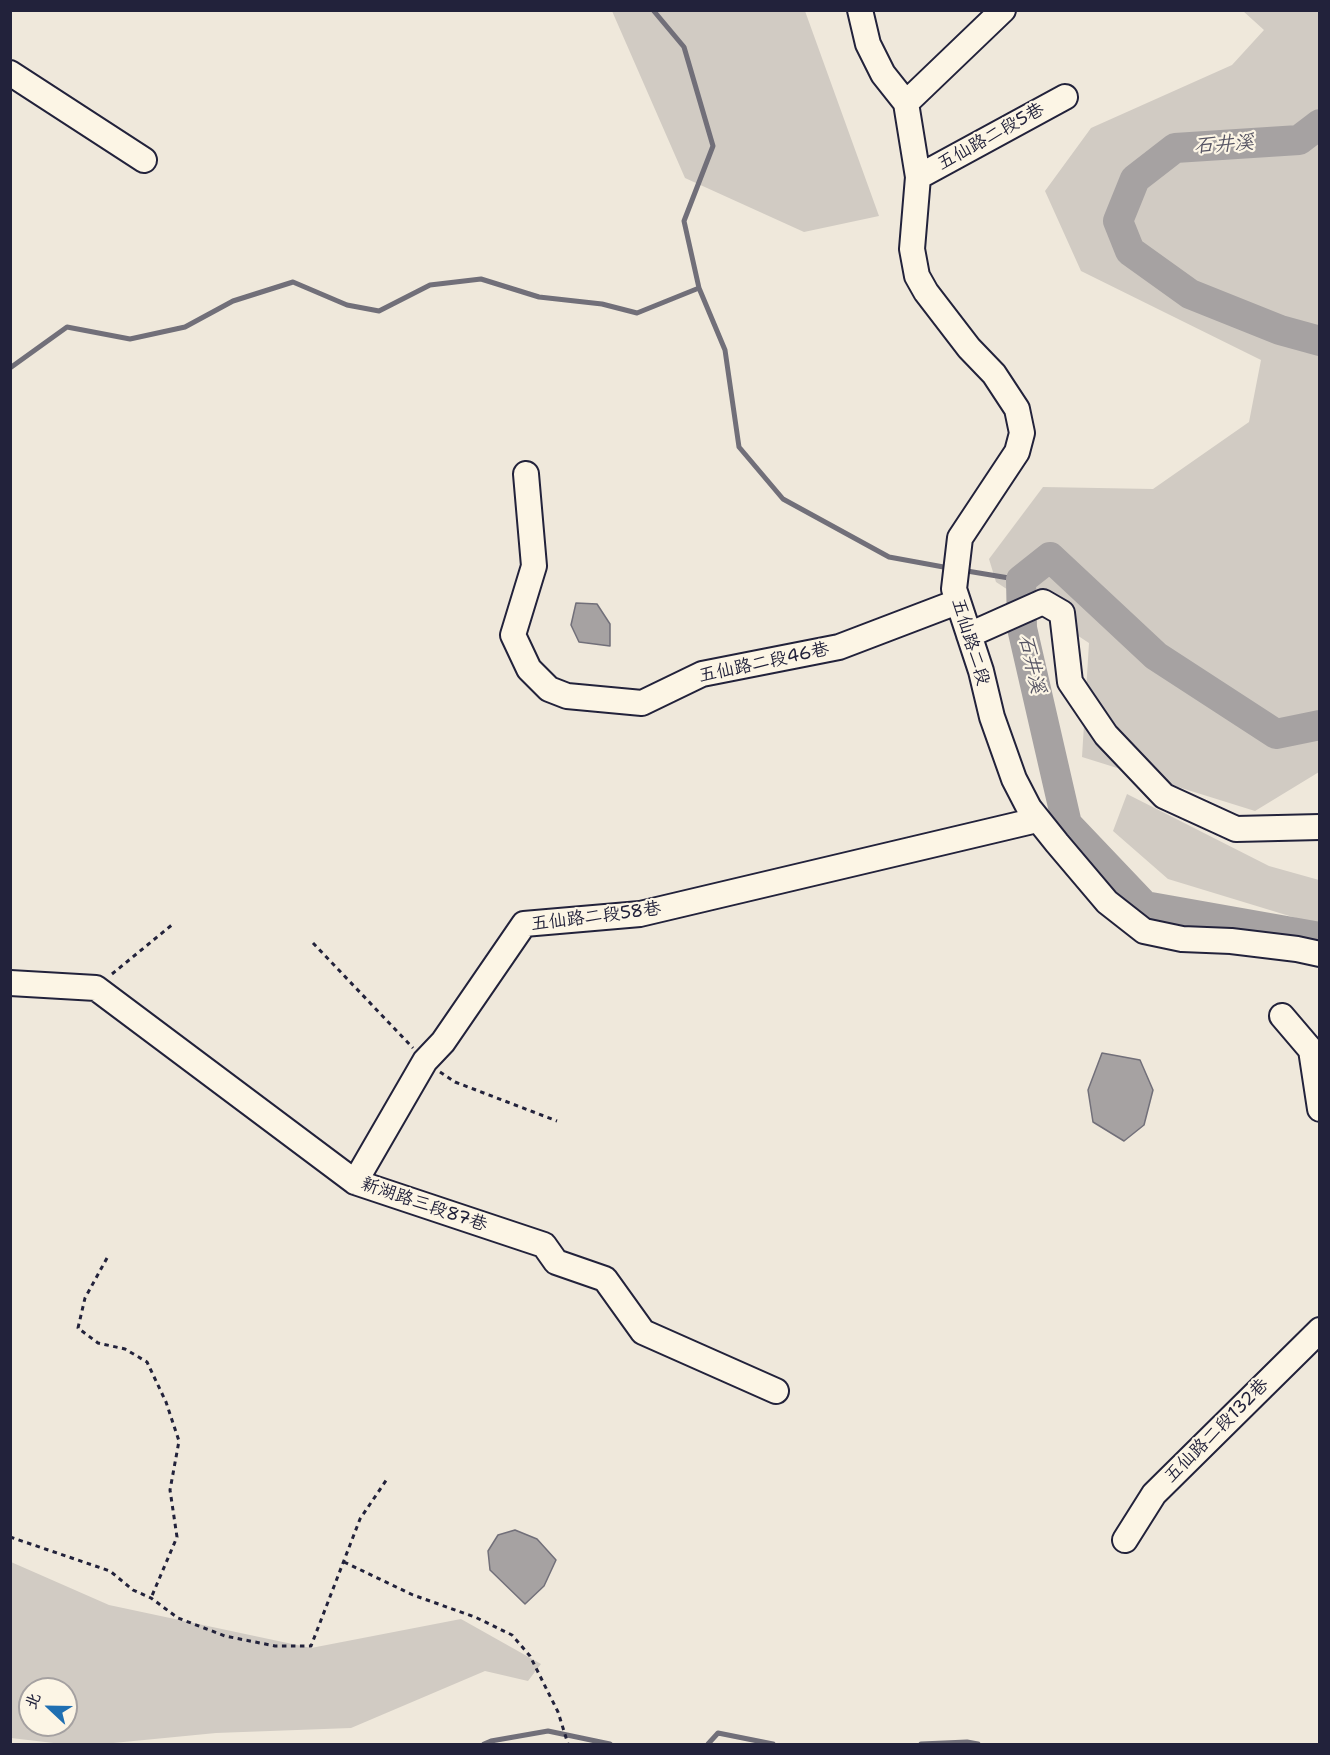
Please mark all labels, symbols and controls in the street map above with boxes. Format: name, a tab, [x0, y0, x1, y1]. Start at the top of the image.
street label: 五仙路二段5巷	[934, 99, 1048, 175]
water label: 石井溪	[1193, 131, 1255, 159]
street label: 五仙路二段	[947, 596, 993, 688]
water label: 石井溪	[1013, 632, 1049, 696]
street label: 五仙路二段46巷	[697, 639, 831, 687]
street label: 五仙路二段58巷	[530, 898, 662, 936]
street label: 新湖路三段87巷	[358, 1173, 490, 1237]
street label: 五仙路二段132巷	[1160, 1374, 1274, 1488]
north arrow	[18, 1677, 78, 1737]
text: 北	[20, 1689, 45, 1712]

